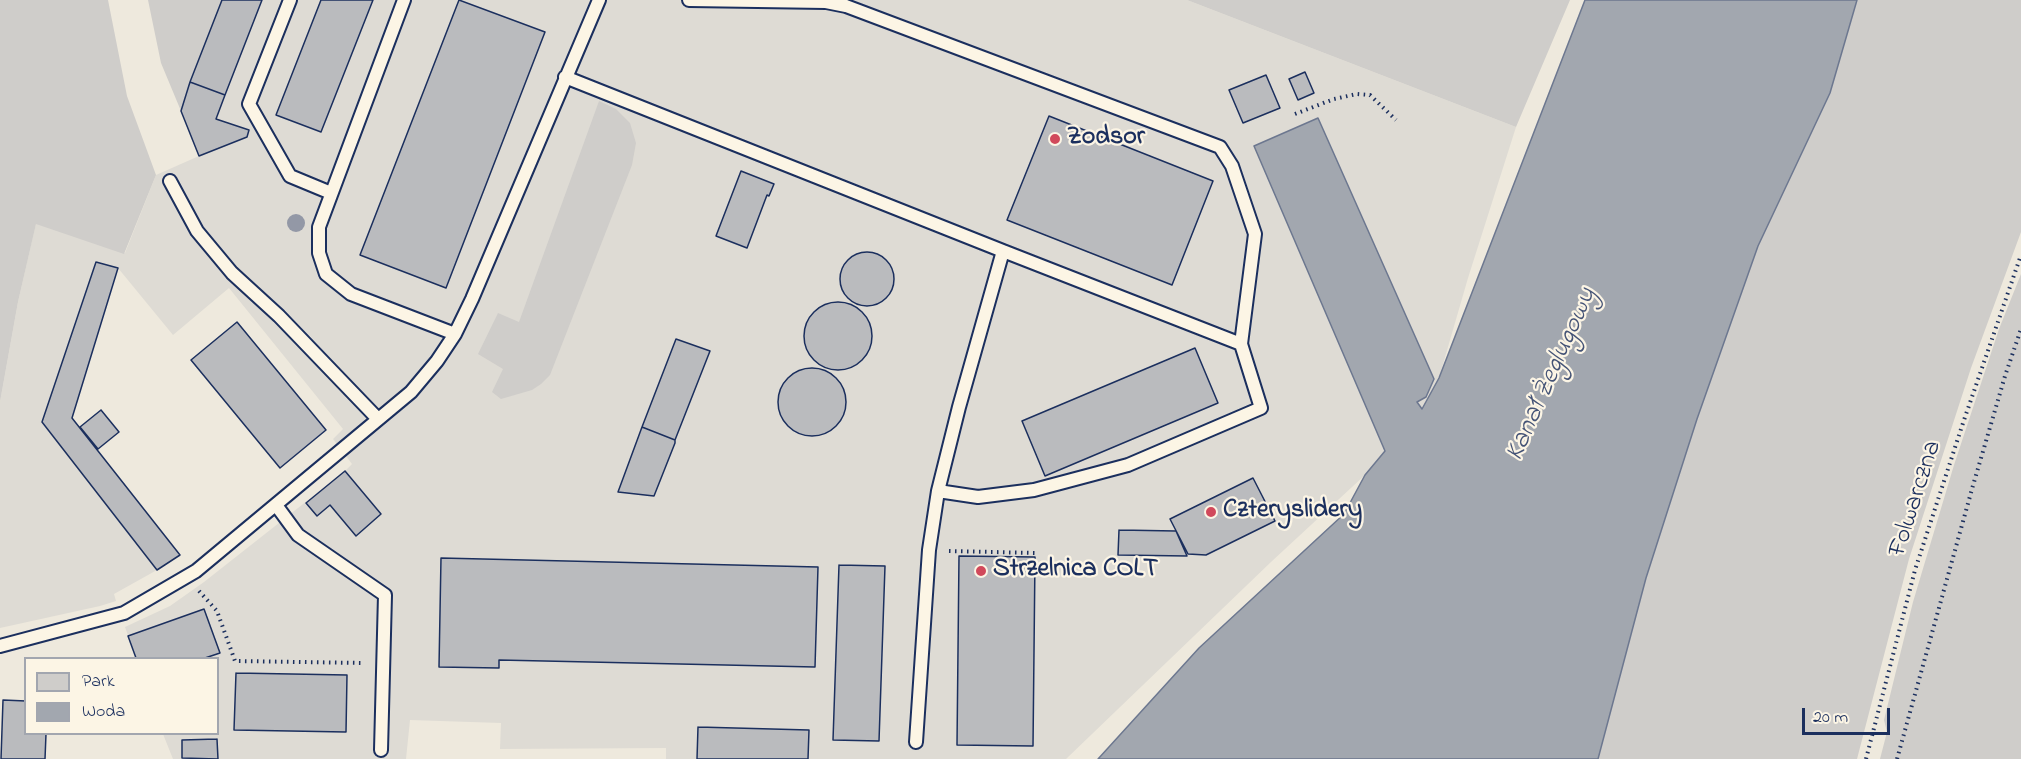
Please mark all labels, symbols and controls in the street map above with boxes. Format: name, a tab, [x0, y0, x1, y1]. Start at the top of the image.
place label: Zodsor	[1067, 123, 1145, 155]
marker: Zodsor	[1048, 132, 1062, 146]
water label: Kanał Żeglugowy	[1500, 284, 1606, 466]
street label: Folwarczna	[1884, 437, 1950, 561]
place label: Czteryslidery	[1223, 496, 1362, 528]
marker: Czteryslidery	[1204, 505, 1218, 519]
place label: Strzelnica COLT	[993, 555, 1158, 587]
marker: Strzelnica COLT	[974, 564, 988, 578]
legend	[24, 657, 219, 735]
text: Park	[82, 669, 115, 695]
scale bar	[1805, 696, 1894, 734]
text: Woda	[82, 699, 125, 725]
text: 20 m	[1813, 705, 1848, 731]

